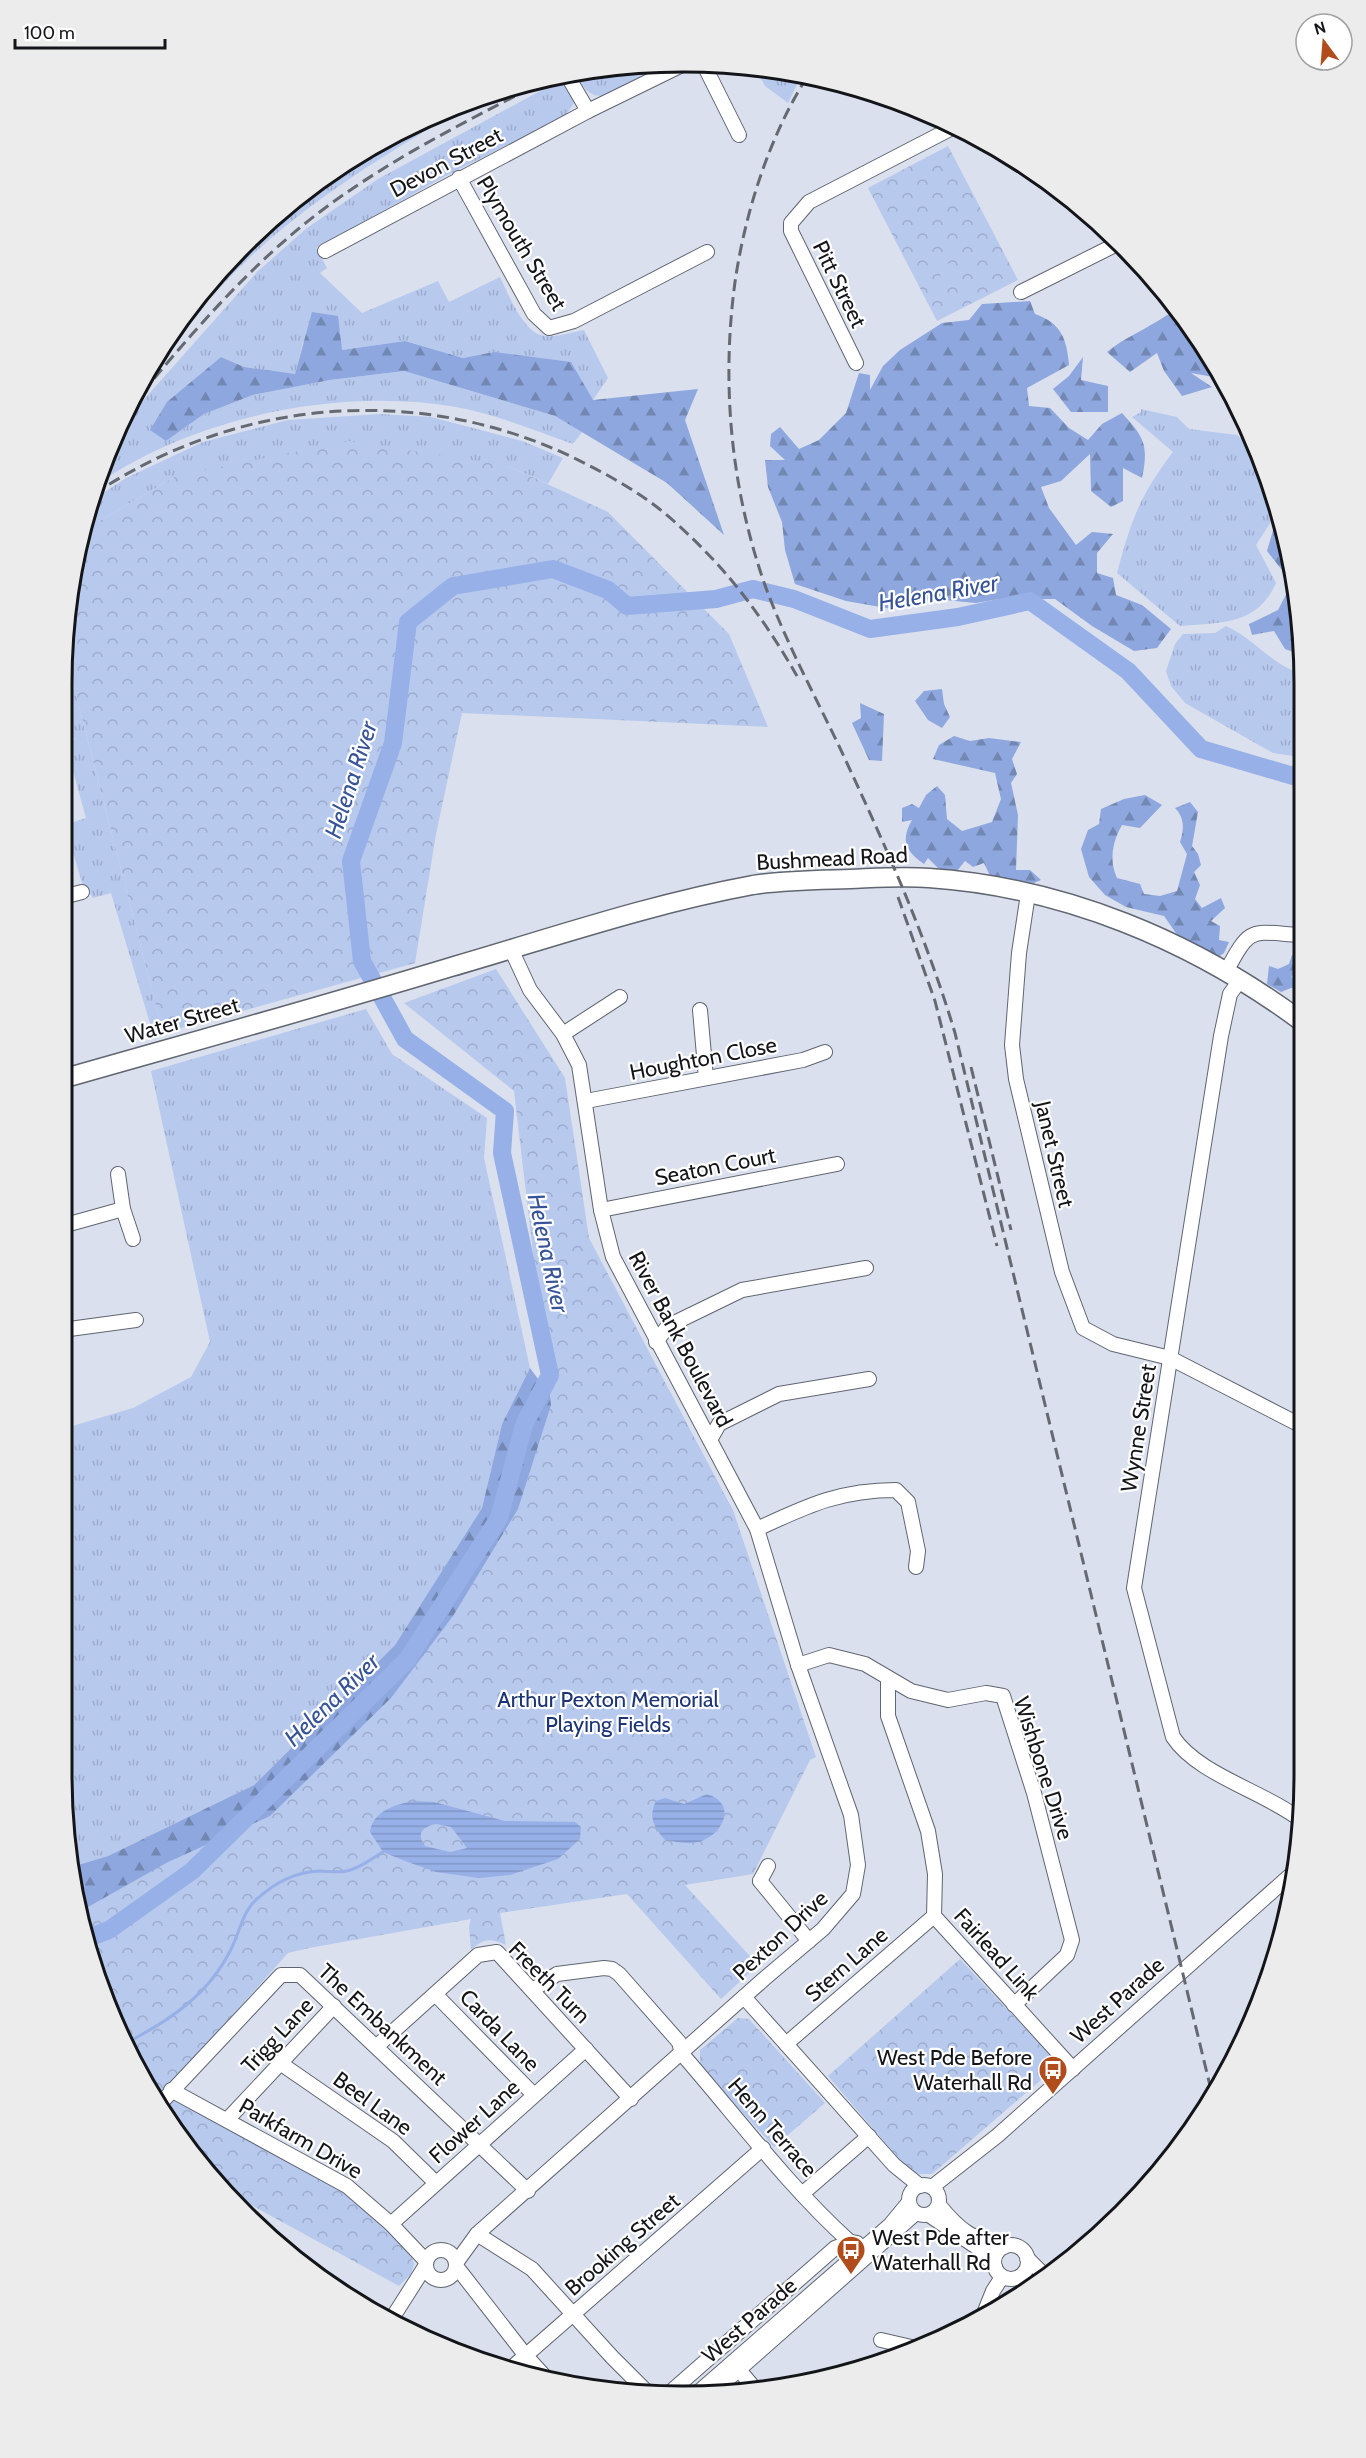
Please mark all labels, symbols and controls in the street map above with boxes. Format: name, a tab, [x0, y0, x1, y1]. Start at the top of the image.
scale bar	[15, 12, 165, 50]
north arrow	[1294, 12, 1354, 72]
text: N	[1312, 17, 1328, 39]
text: 100 m	[24, 22, 75, 44]
street label: Devon Street	[385, 121, 508, 203]
street label: Plymouth Street	[471, 171, 573, 316]
street label: Pitt Street	[807, 236, 872, 333]
water label: Helena River	[876, 567, 1002, 617]
water label: Helena River	[318, 716, 384, 842]
street label: Bushmead Road	[756, 841, 908, 876]
street label: Water Street	[122, 991, 243, 1050]
street label: Houghton Close	[627, 1031, 779, 1086]
street label: Janet Street	[1029, 1097, 1080, 1211]
street label: Seaton Court	[652, 1141, 778, 1191]
water label: Helena River	[522, 1191, 576, 1317]
street label: River Bank Boulevard	[623, 1247, 738, 1432]
street label: Wynne Street	[1115, 1362, 1162, 1494]
water label: Helena River	[278, 1646, 386, 1752]
park label: Arthur Pexton Memorial Playing Fields	[497, 1686, 720, 1738]
street label: Wishbone Drive	[1008, 1693, 1079, 1843]
street label: Pexton Drive	[727, 1885, 833, 1986]
street label: Fairlead Link	[948, 1903, 1045, 2006]
street label: Stern Lane	[800, 1921, 893, 2008]
street label: Freeth Turn	[503, 1936, 596, 2029]
street label: West Parade	[1065, 1951, 1170, 2049]
street label: The Embankment	[313, 1958, 453, 2091]
street label: Carda Lane	[454, 1984, 545, 2077]
street label: Trigg Lane	[236, 1992, 319, 2079]
place label: West Pde Before Waterhall Rd	[877, 2044, 1032, 2096]
bus stop icon: West Pde Before Waterhall Rd	[1037, 2054, 1069, 2096]
street label: Beel Lane	[328, 2066, 417, 2141]
street label: Henn Terrace	[722, 2072, 823, 2182]
street label: Flower Lane	[423, 2074, 525, 2169]
street label: Parkfarm Drive	[234, 2092, 367, 2185]
street label: Brooking Street	[559, 2187, 686, 2302]
place label: West Pde after Waterhall Rd	[872, 2224, 1009, 2276]
bus stop icon: West Pde after Waterhall Rd	[835, 2234, 867, 2276]
street label: West Parade	[697, 2272, 802, 2369]

